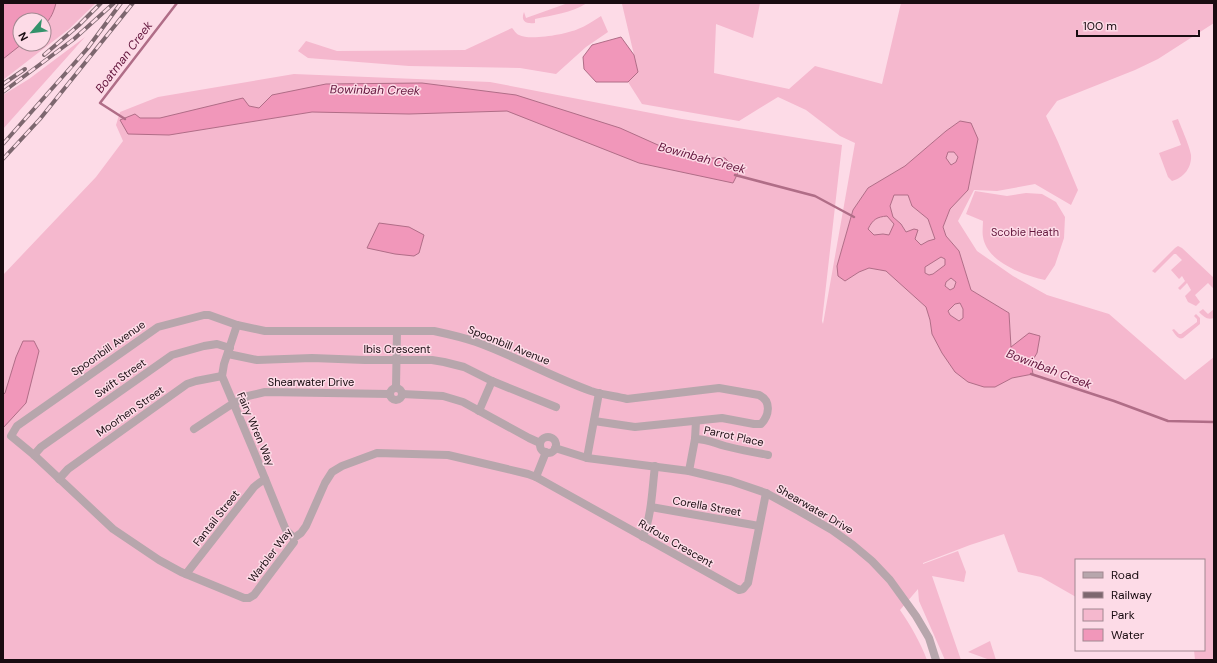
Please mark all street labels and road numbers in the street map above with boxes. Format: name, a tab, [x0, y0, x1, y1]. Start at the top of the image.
street label: Spoonbill Avenue	[68, 317, 148, 379]
street label: Spoonbill Avenue	[466, 322, 552, 368]
street label: Ibis Crescent	[363, 342, 431, 356]
street label: Swift Street	[92, 355, 148, 401]
street label: Shearwater Drive	[268, 375, 354, 389]
street label: Moorhen Street	[93, 383, 167, 439]
street label: Fairy Wren Way	[234, 390, 278, 468]
street label: Parrot Place	[703, 423, 765, 449]
street label: Shearwater Drive	[774, 481, 856, 537]
street label: Fantail Street	[190, 487, 242, 549]
street label: Corella Street	[672, 493, 742, 519]
street label: Rufous Crescent	[636, 516, 716, 570]
street label: Warbler Way	[245, 525, 295, 585]

